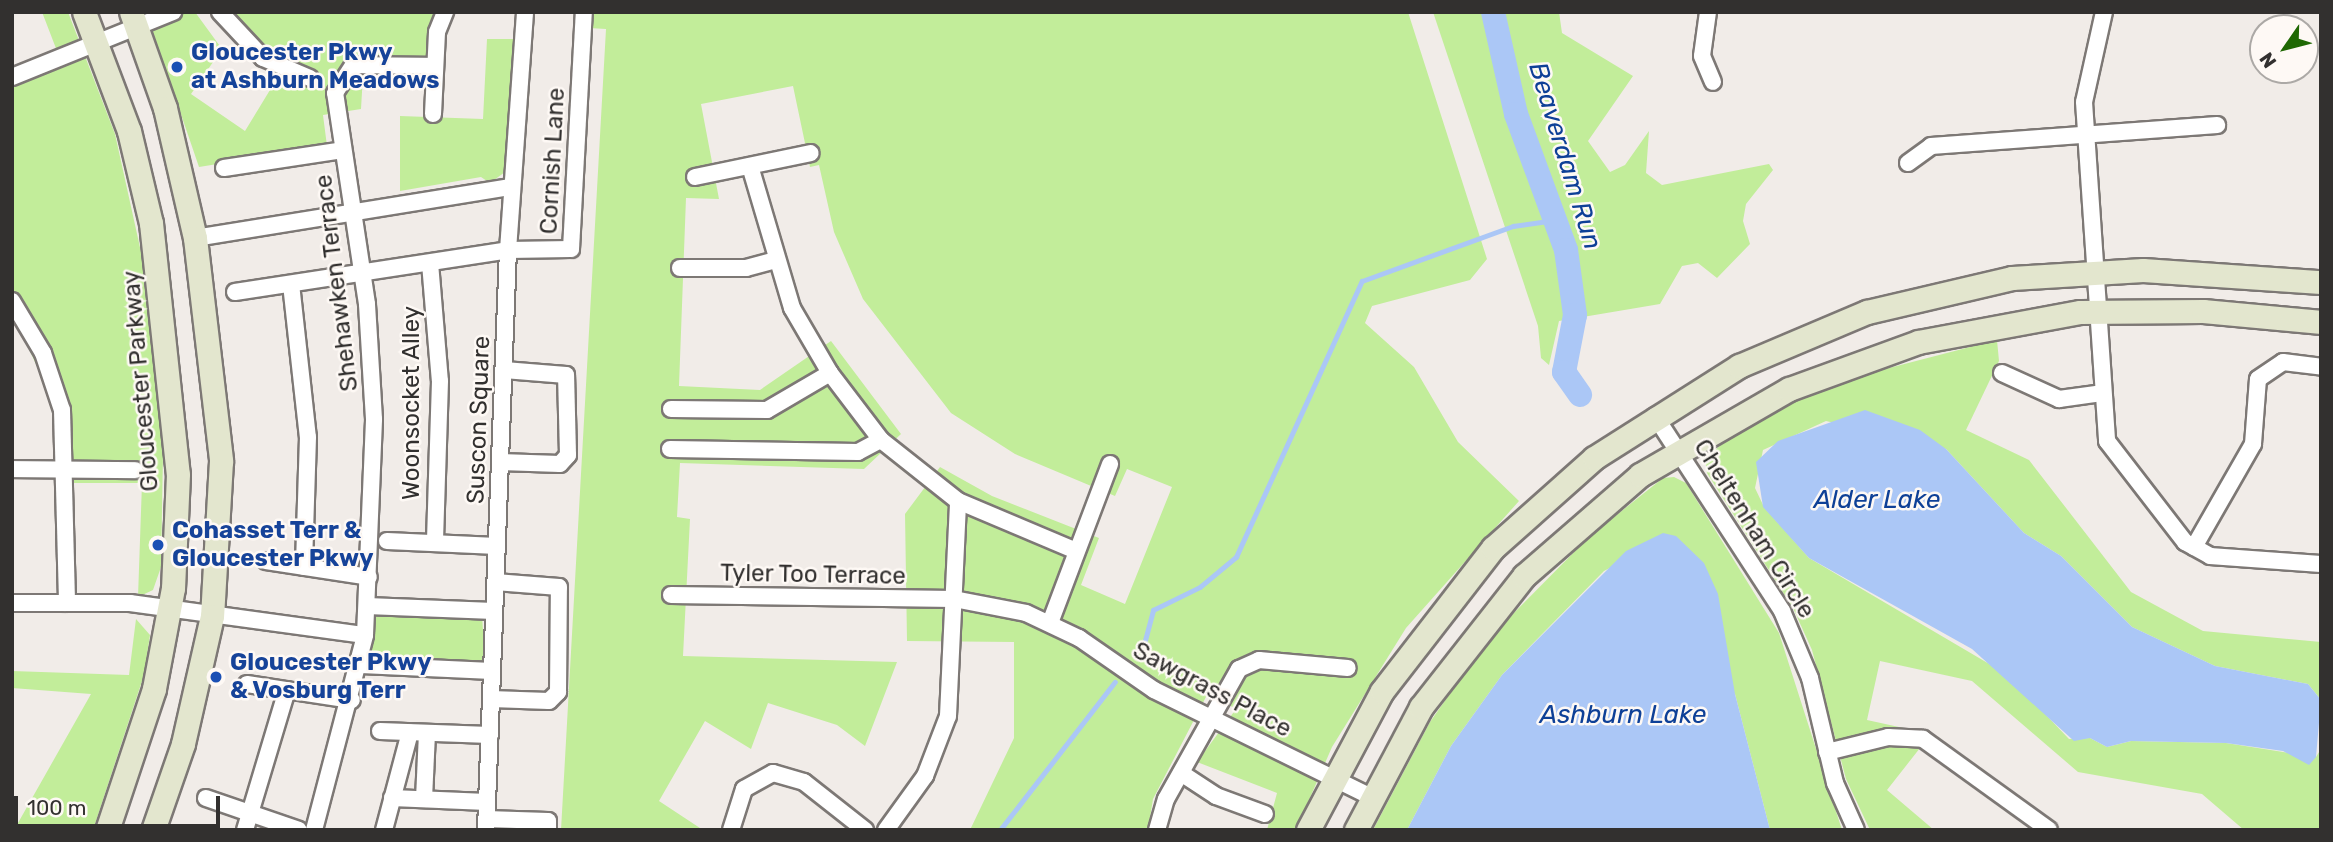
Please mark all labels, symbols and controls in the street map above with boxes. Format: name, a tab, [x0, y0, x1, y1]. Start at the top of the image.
north arrow	[2249, 14, 2319, 84]
place label: Gloucester Pkwy at Ashburn Meadows	[191, 39, 440, 95]
text: N	[2255, 48, 2281, 72]
marker: Gloucester Pkwy at Ashburn Meadows	[169, 59, 185, 75]
water label: Beaverdam Run	[1522, 59, 1608, 253]
street label: Cornish Lane	[535, 87, 571, 235]
street label: Shehawken Terrace	[309, 173, 365, 393]
street label: Gloucester Parkway	[117, 269, 165, 493]
street label: Woonsocket Alley	[398, 306, 426, 500]
street label: Suscon Square	[462, 335, 496, 505]
street label: Cheltenham Circle	[1687, 434, 1821, 624]
water label: Alder Lake	[1813, 484, 1941, 516]
place label: Cohasset Terr & Gloucester Pkwy	[172, 517, 374, 573]
marker: Cohasset Terr & Gloucester Pkwy	[150, 537, 166, 553]
street label: Tyler Too Terrace	[719, 559, 907, 591]
street label: Sawgrass Place	[1128, 636, 1296, 744]
place label: Gloucester Pkwy & Vosburg Terr	[230, 649, 432, 705]
marker: Gloucester Pkwy & Vosburg Terr	[208, 669, 224, 685]
water label: Ashburn Lake	[1540, 699, 1706, 731]
scale bar	[18, 782, 224, 826]
text: 100 m	[27, 795, 86, 820]

